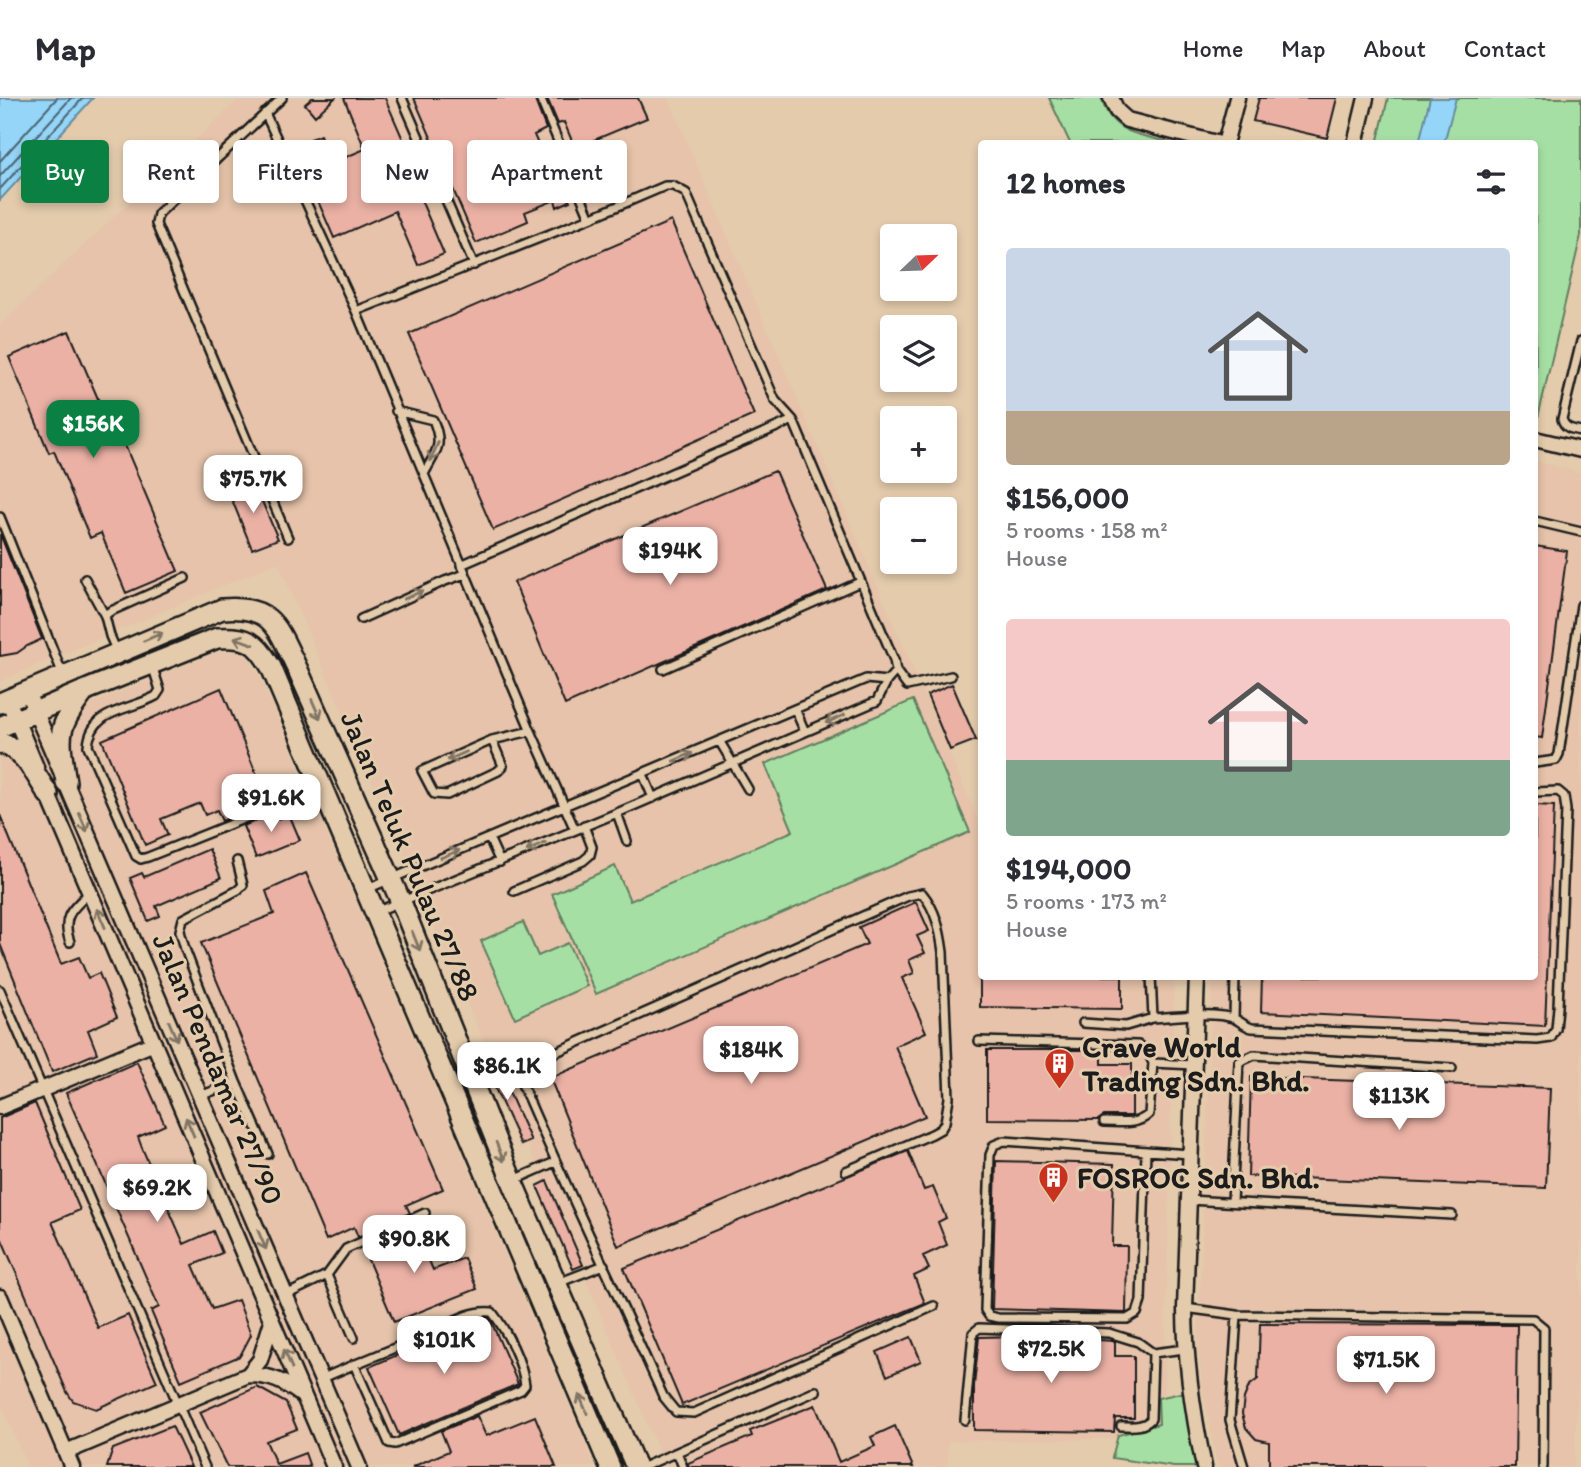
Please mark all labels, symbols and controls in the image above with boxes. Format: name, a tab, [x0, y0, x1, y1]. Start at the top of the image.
text: Map	[35, 29, 96, 68]
text: Home	[1183, 34, 1243, 63]
text: Map	[1281, 34, 1325, 63]
text: About	[1363, 34, 1426, 63]
text: Contact	[1464, 34, 1546, 63]
chip: Buy	[21, 140, 109, 203]
chip: Rent	[123, 140, 219, 203]
chip: Filters	[233, 140, 347, 203]
chip: New	[361, 140, 453, 203]
chip: Apartment	[467, 140, 627, 203]
icon: filters	[1472, 163, 1510, 201]
text: 12 homes	[1006, 164, 1126, 201]
north arrow	[880, 224, 957, 301]
map controls	[880, 224, 957, 574]
icon: home	[1195, 293, 1321, 419]
button: layers	[880, 315, 957, 392]
pin: $156K	[44, 400, 142, 460]
button: +	[880, 406, 957, 483]
text: $156K	[62, 409, 124, 437]
one-way arrow	[427, 441, 440, 462]
pin: $75.7K	[196, 456, 310, 515]
text: $75.7K	[220, 464, 286, 492]
text: $156,000	[1006, 479, 1129, 516]
button: −	[880, 497, 957, 574]
text: 5 rooms · 158 m²	[1006, 516, 1168, 544]
pin: $194K	[621, 528, 719, 587]
text: $194K	[639, 536, 701, 564]
text: House	[1006, 544, 1068, 572]
one-way arrow	[402, 588, 423, 601]
one-way arrow	[141, 630, 163, 643]
one-way arrow	[234, 634, 255, 646]
icon: home	[1195, 664, 1321, 790]
one-way arrow	[310, 698, 323, 720]
street label: Jalan Teluk Pulau 27/88	[333, 705, 488, 1007]
one-way arrow	[825, 713, 846, 726]
one-way arrow	[447, 750, 468, 763]
one-way arrow	[671, 750, 693, 763]
pin: $91.6K	[214, 774, 328, 834]
text: $91.6K	[238, 783, 304, 811]
one-way arrow	[78, 811, 91, 832]
one-way arrow	[525, 841, 547, 854]
one-way arrow	[438, 846, 460, 859]
text: $194,000	[1006, 850, 1131, 887]
text: 5 rooms · 173 m²	[1006, 887, 1167, 915]
one-way arrow	[93, 907, 106, 929]
text: House	[1006, 915, 1068, 943]
street label: Jalan Pendamar 27/90	[144, 927, 292, 1210]
one-way arrow	[410, 929, 423, 951]
one-way arrow	[167, 1020, 180, 1041]
pin: $184K	[702, 1026, 800, 1086]
place label: Crave World Trading Sdn. Bhd.	[1081, 1028, 1310, 1099]
text: $184K	[719, 1035, 783, 1063]
pin: $86.1K	[450, 1042, 564, 1102]
building icon: Crave World Trading Sdn. Bhd.	[1042, 1047, 1076, 1091]
text: $86.1K	[473, 1051, 541, 1079]
pin: $113K	[1350, 1072, 1448, 1132]
text: $113K	[1369, 1081, 1429, 1109]
one-way arrow	[182, 1117, 195, 1138]
one-way arrow	[494, 1141, 507, 1162]
place label: FOSROC Sdn. Bhd.	[1077, 1159, 1320, 1196]
building icon: FOSROC Sdn. Bhd.	[1037, 1161, 1071, 1205]
pin: $69.2K	[100, 1164, 214, 1224]
text: $69.2K	[123, 1173, 191, 1201]
pin: $90.8K	[357, 1216, 471, 1275]
text: $90.8K	[379, 1224, 449, 1252]
one-way arrow	[256, 1229, 269, 1251]
pin: $101K	[395, 1316, 493, 1376]
text: $101K	[413, 1325, 475, 1353]
pin: $72.5K	[994, 1326, 1108, 1385]
text: $72.5K	[1017, 1334, 1085, 1362]
pin: $71.5K	[1329, 1336, 1443, 1396]
text: $71.5K	[1353, 1345, 1419, 1373]
one-way arrow	[281, 1349, 294, 1370]
one-way arrow	[576, 1394, 589, 1415]

